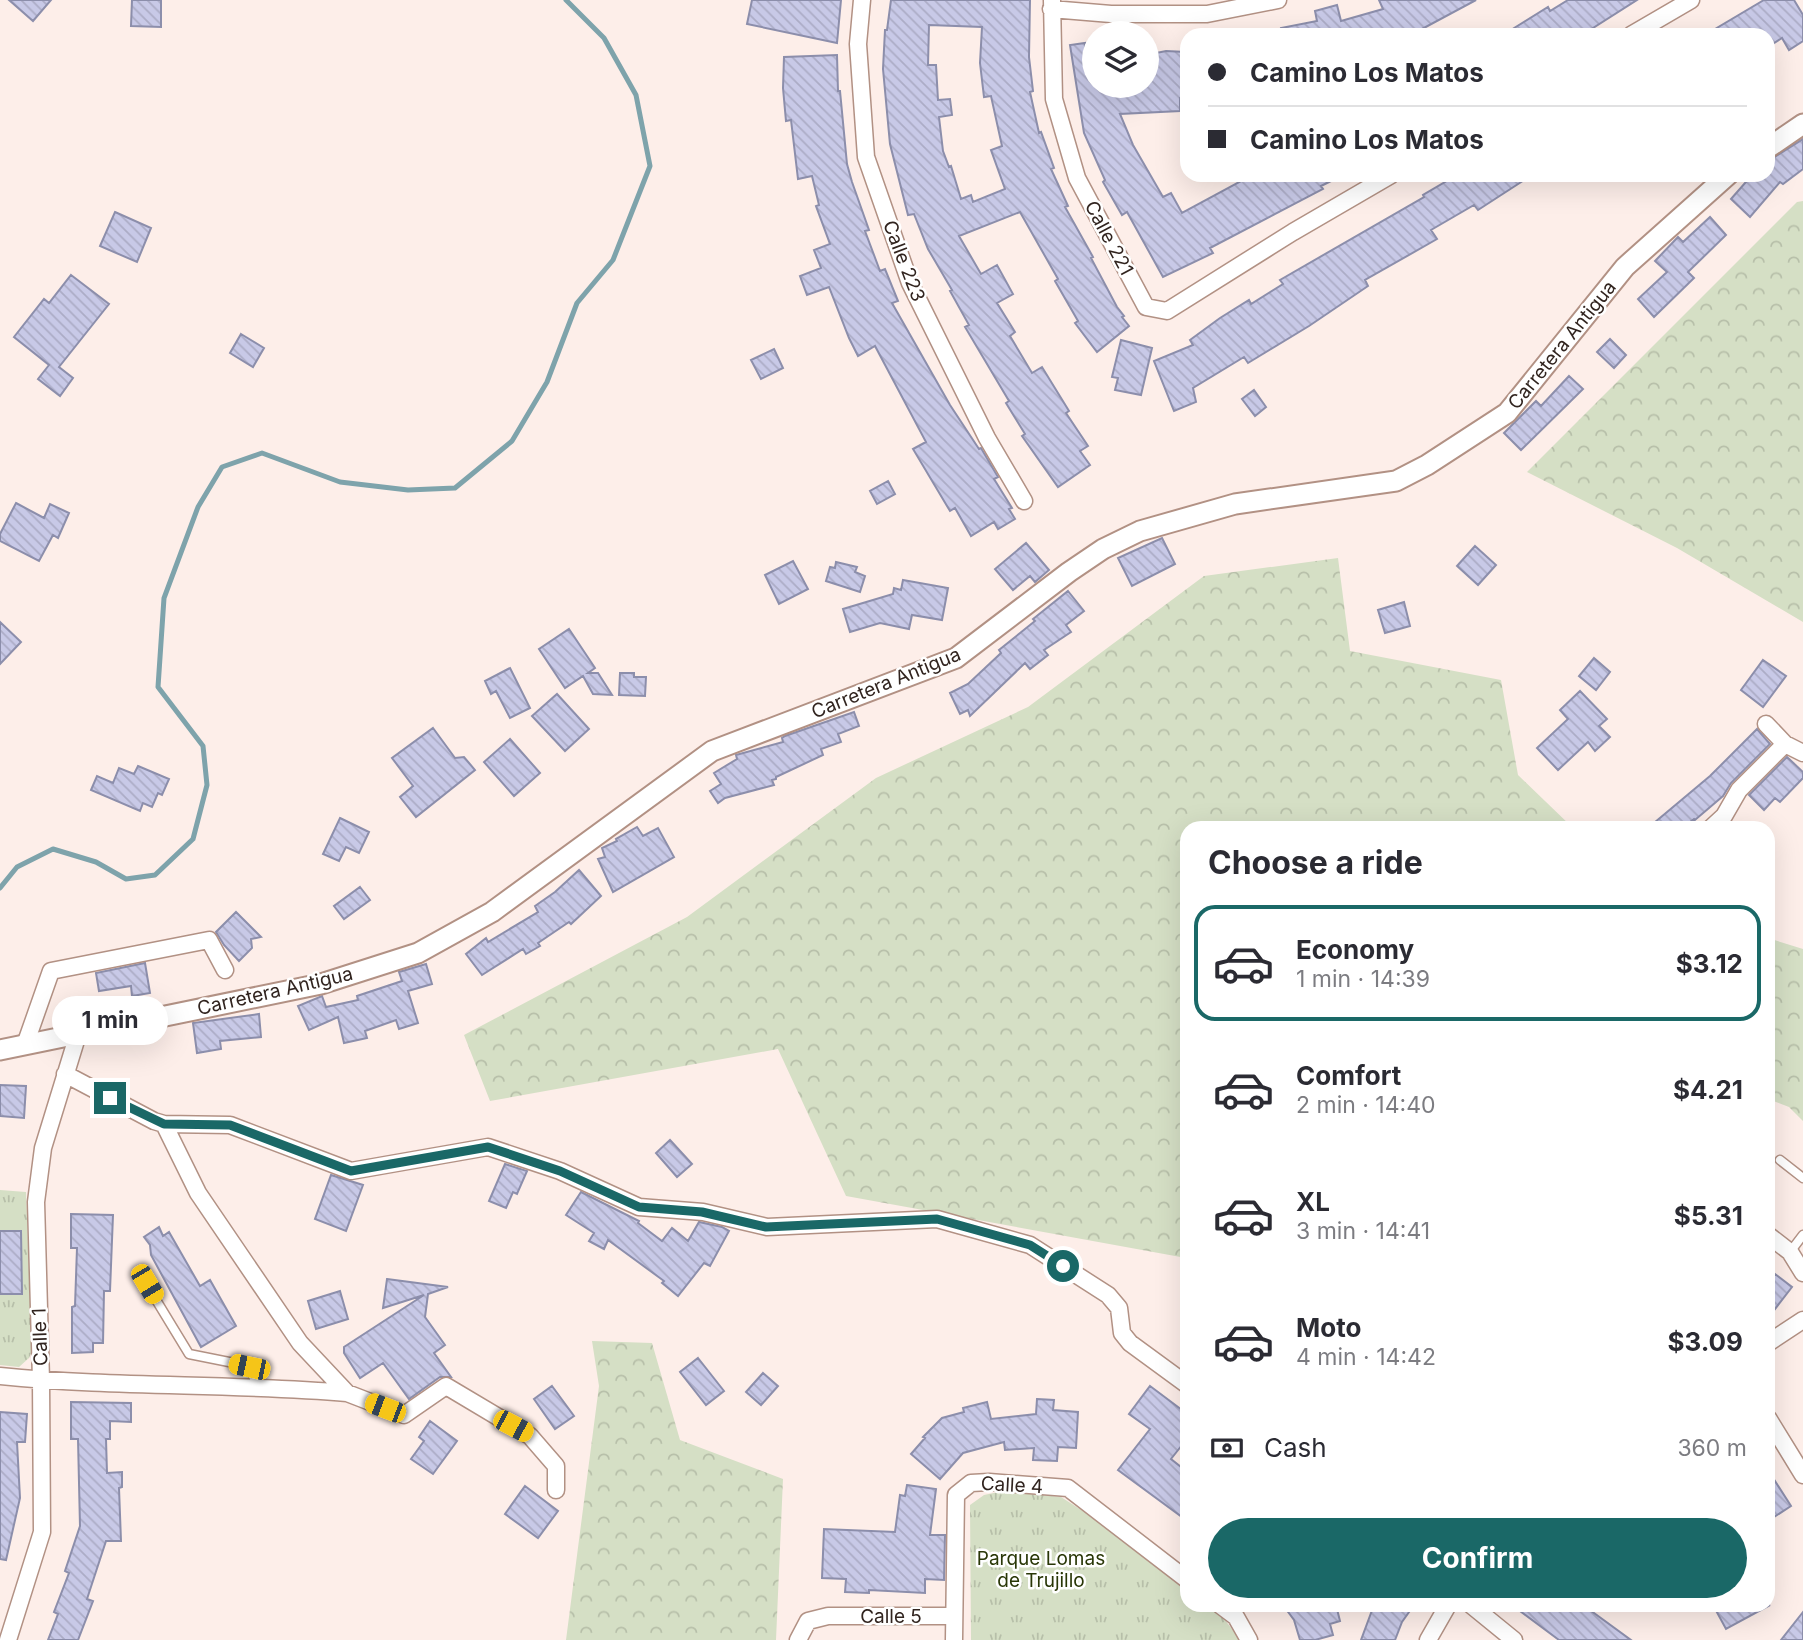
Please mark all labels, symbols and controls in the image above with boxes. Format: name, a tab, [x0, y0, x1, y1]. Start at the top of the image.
map controls	[1082, 21, 1159, 98]
button: layers	[1082, 21, 1159, 98]
text: Camino Los Matos	[1250, 57, 1484, 88]
text: Camino Los Matos	[1250, 124, 1484, 155]
street label: Calle 221	[1080, 197, 1138, 279]
street label: Calle 223	[878, 217, 930, 305]
street label: Carretera Antigua	[1503, 276, 1621, 414]
street label: Carretera Antigua	[808, 643, 964, 723]
text: Choose a ride	[1208, 843, 1423, 882]
icon: car	[1212, 932, 1275, 995]
text: Economy	[1296, 934, 1414, 965]
text: $3.12	[1676, 948, 1743, 979]
street label: Carretera Antigua	[195, 962, 355, 1020]
text: 1 min · 14:39	[1296, 965, 1430, 993]
callout: 1 min	[52, 996, 168, 1046]
text: 1 min	[82, 1006, 138, 1034]
icon: car	[1212, 1058, 1275, 1121]
text: Comfort	[1296, 1060, 1401, 1091]
text: $4.21	[1673, 1074, 1743, 1105]
route end	[94, 1082, 126, 1114]
text: 2 min · 14:40	[1296, 1091, 1436, 1119]
icon: car	[1212, 1184, 1275, 1247]
text: XL	[1296, 1186, 1330, 1217]
text: $5.31	[1674, 1200, 1743, 1231]
text: 3 min · 14:41	[1296, 1217, 1430, 1245]
route start	[1047, 1250, 1079, 1282]
car	[128, 1261, 167, 1307]
street label: Calle 1	[27, 1308, 53, 1366]
icon: car	[1212, 1310, 1275, 1373]
text: Moto	[1296, 1312, 1361, 1343]
text: $3.09	[1667, 1326, 1743, 1357]
text: 4 min · 14:42	[1296, 1343, 1436, 1371]
car	[227, 1352, 272, 1382]
car	[362, 1391, 409, 1425]
car	[490, 1407, 537, 1445]
icon: cash	[1208, 1429, 1246, 1467]
text: Cash	[1264, 1432, 1327, 1463]
text: 360 m	[1677, 1434, 1747, 1462]
street label: Calle 4	[980, 1472, 1044, 1498]
button: Confirm	[1208, 1518, 1747, 1598]
park label: Parque Lomas de Trujillo	[977, 1547, 1105, 1592]
street label: Calle 5	[860, 1605, 922, 1628]

